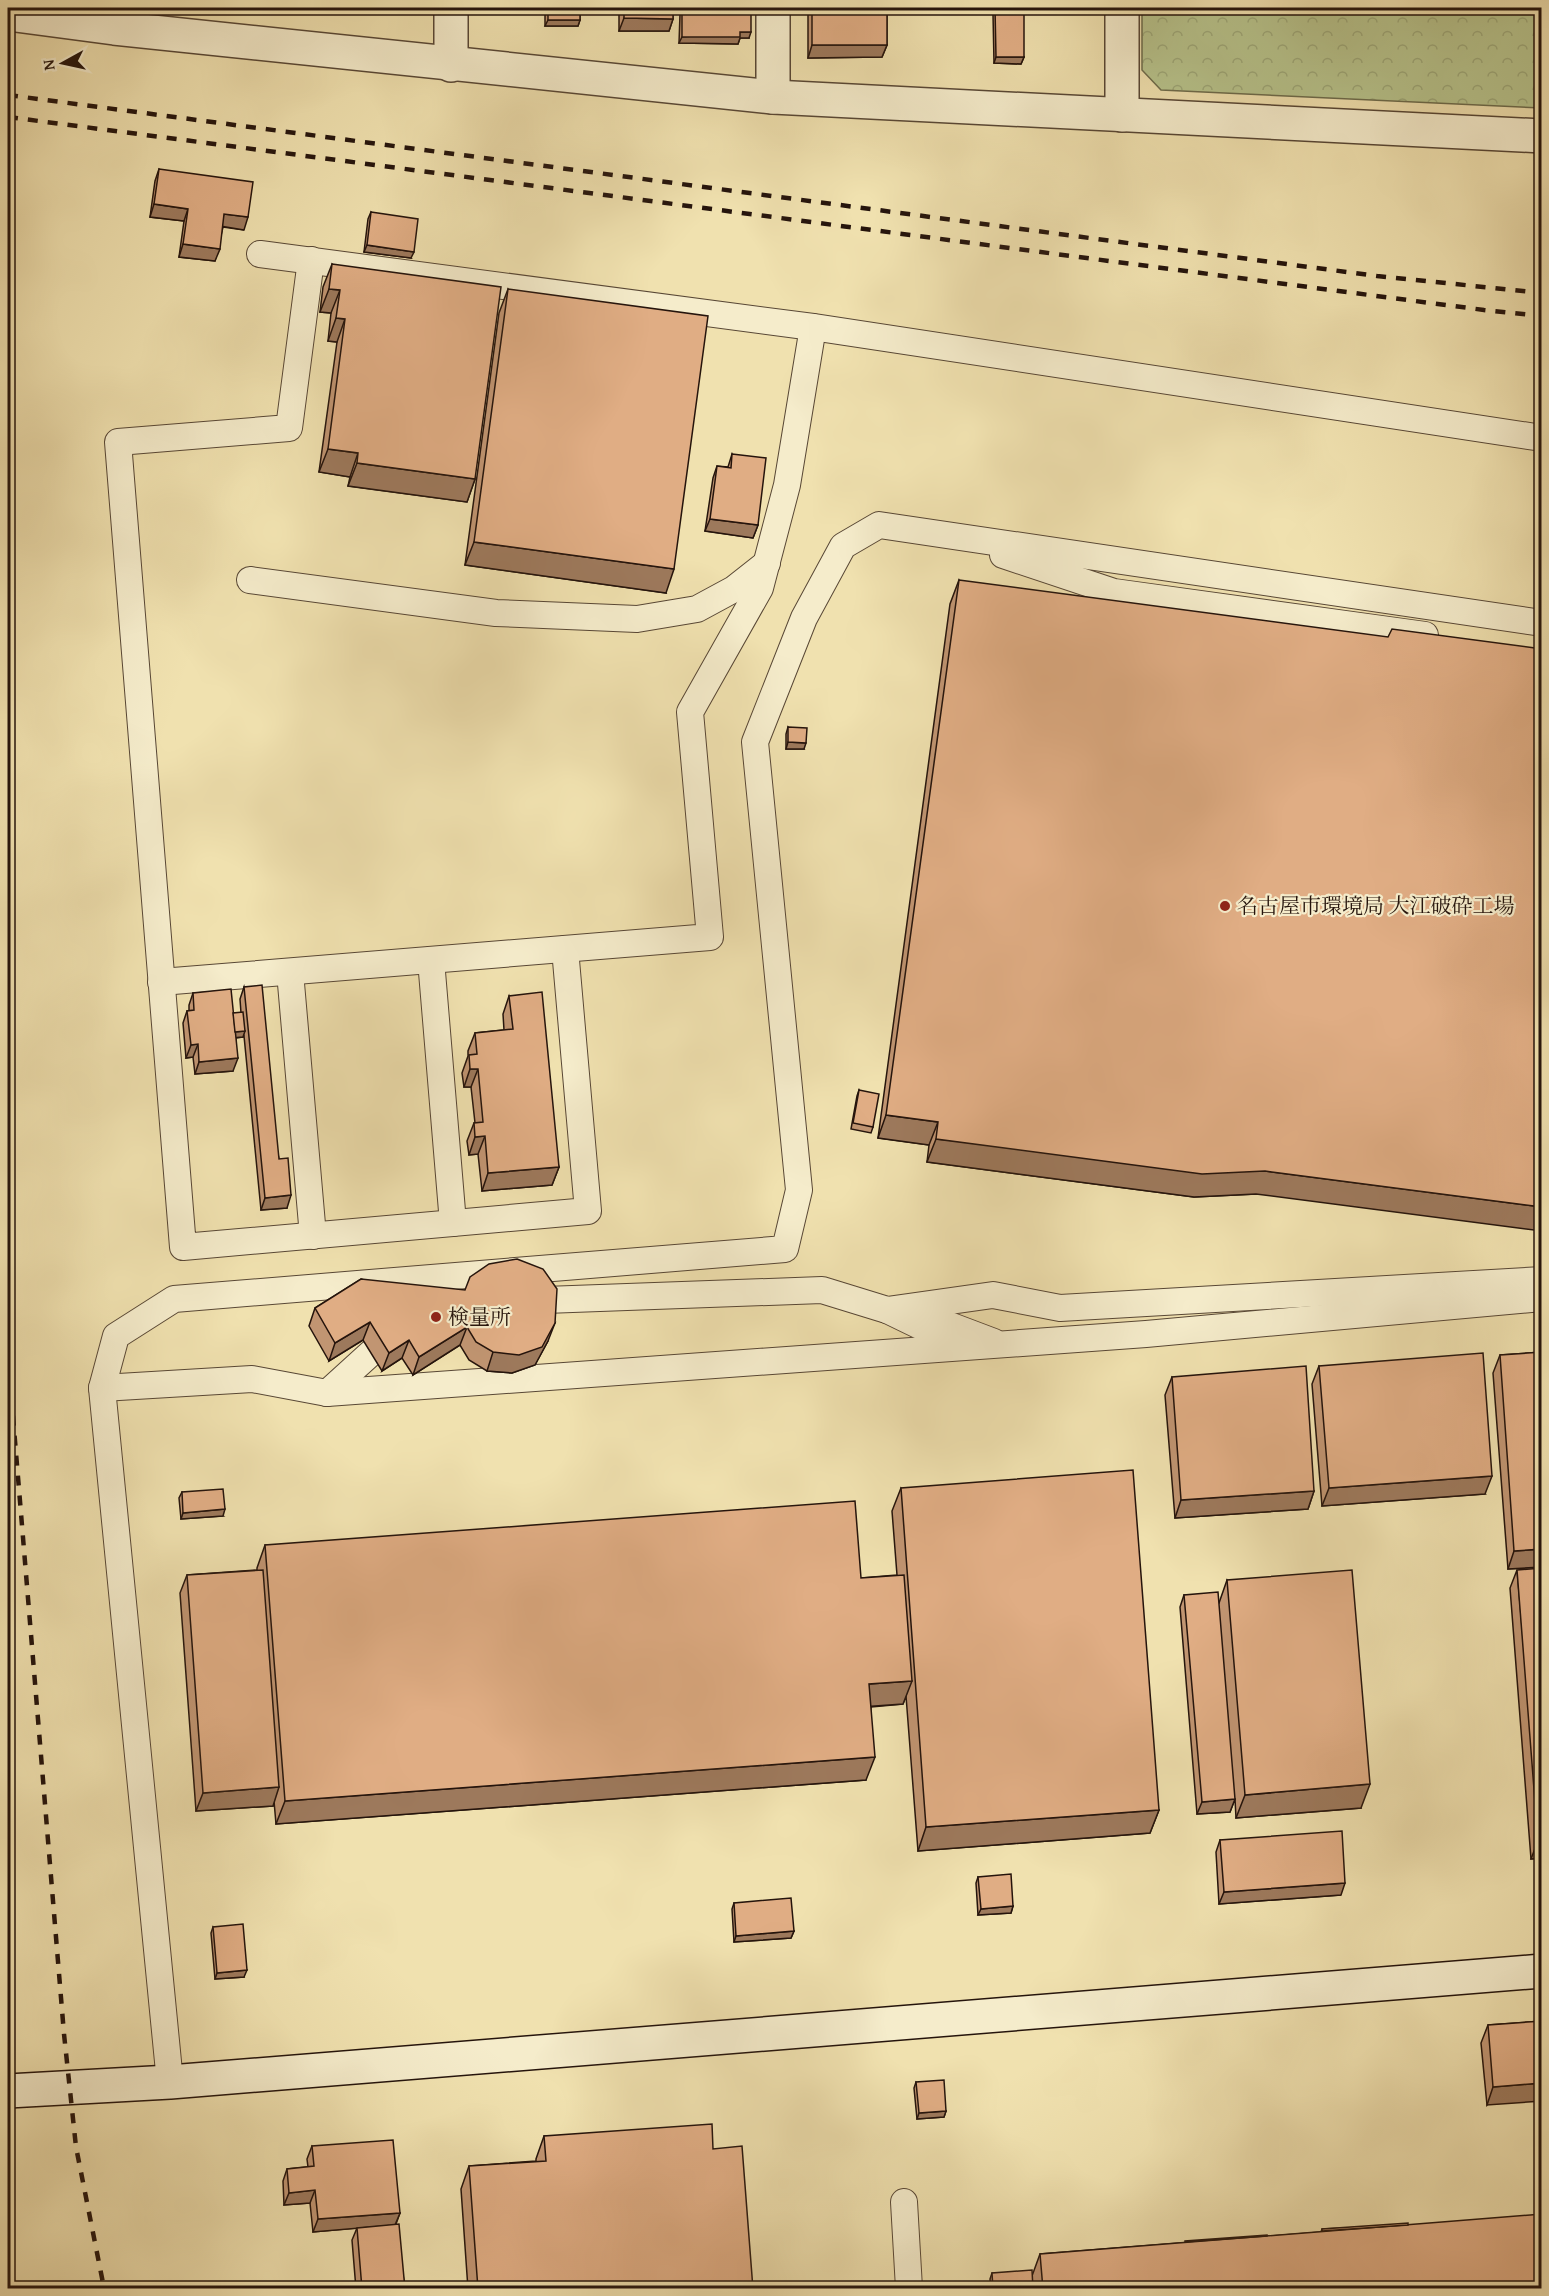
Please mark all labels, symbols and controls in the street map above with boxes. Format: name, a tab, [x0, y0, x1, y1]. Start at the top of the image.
north arrow	[33, 33, 93, 93]
text: N	[35, 58, 61, 72]
place label: 名古屋市環境局 大江破砕工場	[1237, 890, 1515, 921]
marker: 名古屋市環境局 大江破砕工場	[1218, 899, 1232, 913]
place label: 検量所	[448, 1301, 511, 1332]
marker: 検量所	[429, 1310, 443, 1324]

